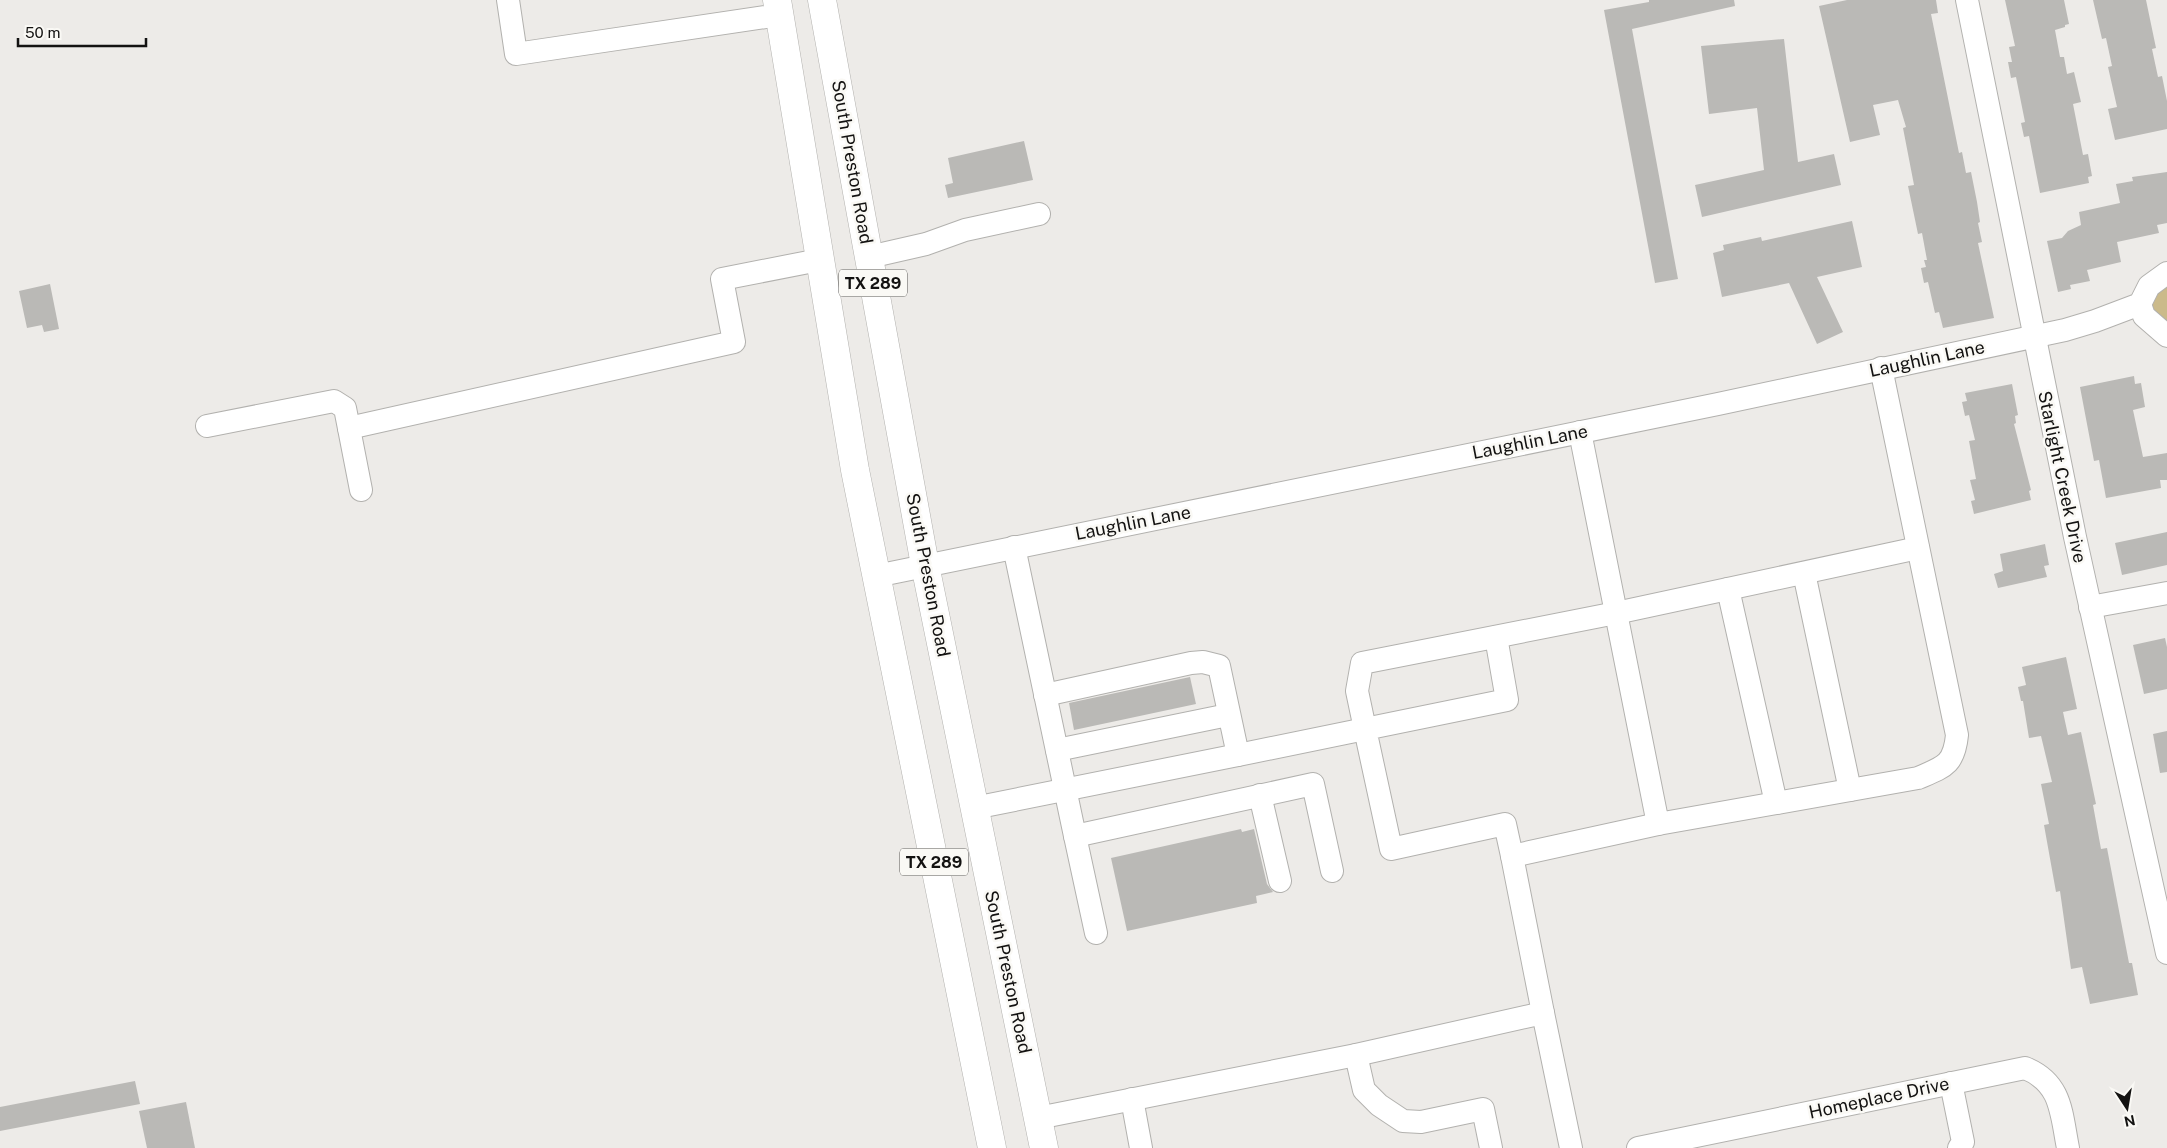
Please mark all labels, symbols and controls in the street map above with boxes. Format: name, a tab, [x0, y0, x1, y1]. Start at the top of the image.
scale bar	[18, 15, 145, 47]
text: 50 m	[25, 24, 60, 41]
street label: South Preston Road	[828, 78, 877, 246]
road number: TX 289	[839, 270, 907, 296]
street label: Laughlin Lane	[1867, 336, 1986, 381]
street label: Starlight Creek Drive	[2034, 389, 2091, 565]
street label: Laughlin Lane	[1470, 420, 1590, 463]
street label: South Preston Road	[902, 491, 955, 658]
street label: Laughlin Lane	[1073, 501, 1193, 544]
road number: TX 289	[900, 849, 968, 876]
street label: South Preston Road	[981, 888, 1036, 1055]
street label: Homeplace Drive	[1807, 1072, 1951, 1123]
north arrow	[2102, 1083, 2152, 1133]
text: N	[2123, 1112, 2137, 1130]

